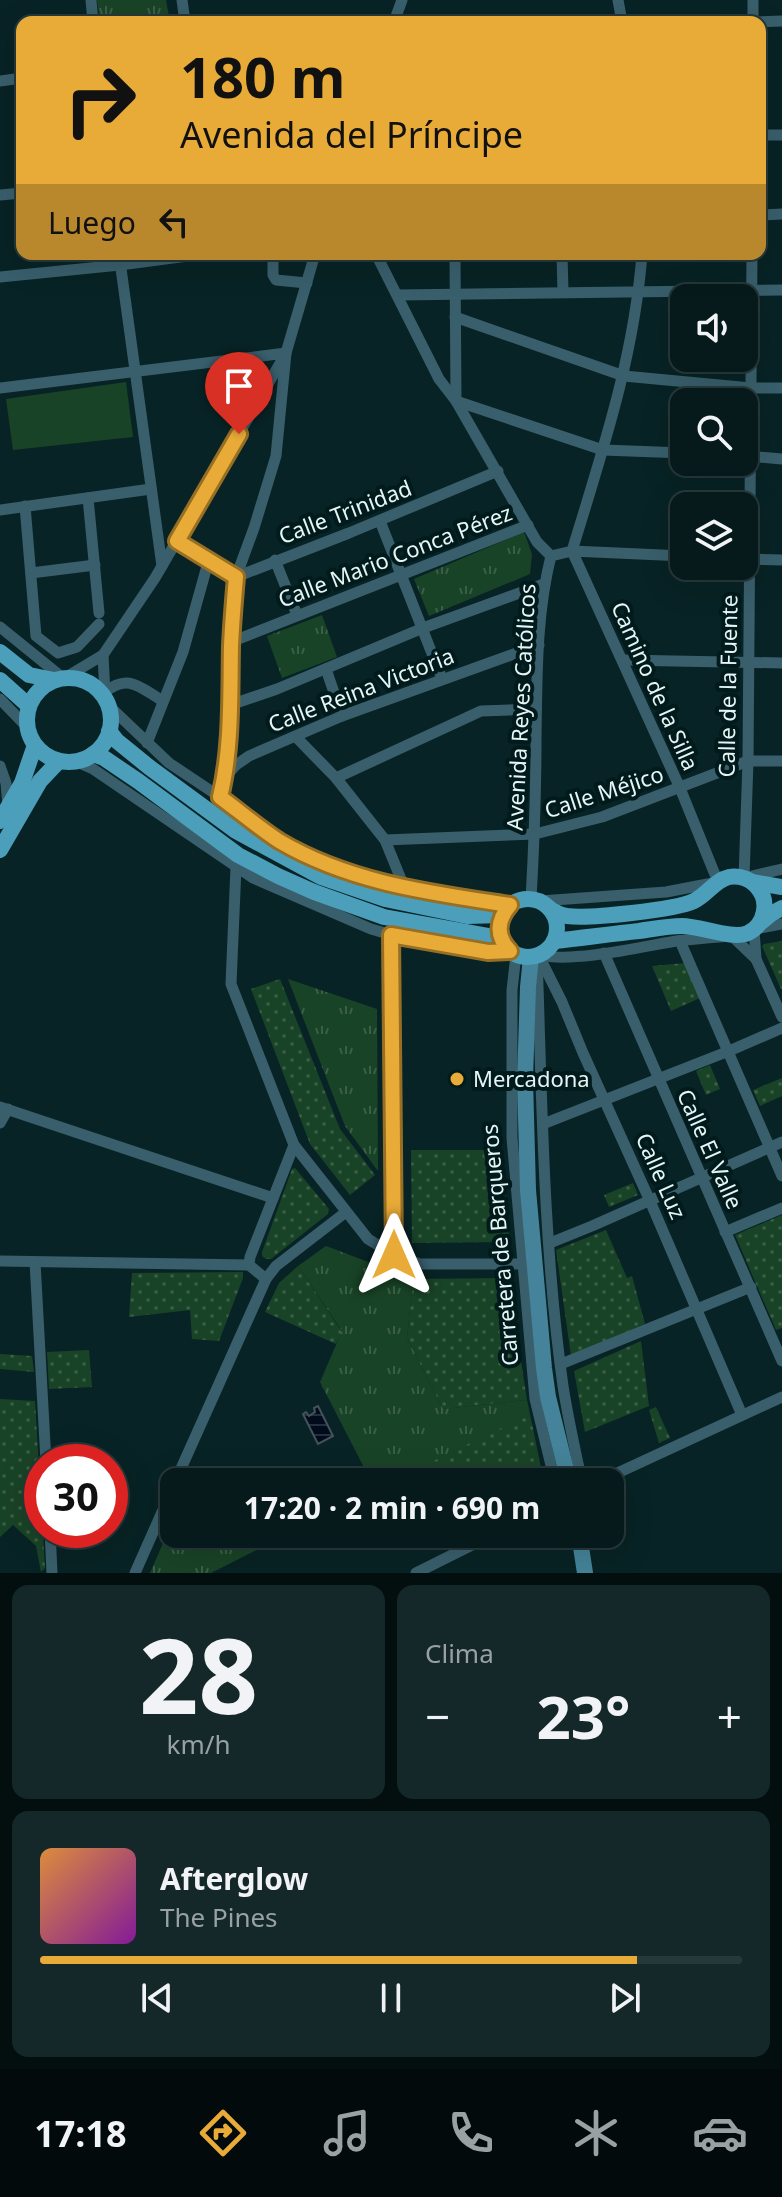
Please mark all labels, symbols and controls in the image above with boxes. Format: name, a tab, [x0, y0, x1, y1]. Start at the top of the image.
text: 180 m	[180, 38, 345, 114]
icon: right	[48, 48, 152, 152]
text: Avenida del Príncipe	[180, 110, 523, 159]
icon: left	[152, 200, 196, 244]
text: Luego	[48, 202, 136, 243]
map controls	[670, 284, 758, 580]
button: sound	[670, 284, 758, 372]
pin	[205, 352, 273, 434]
icon: arrive	[217, 364, 261, 408]
button: search	[670, 388, 758, 476]
street label: Calle Trinidad	[274, 472, 416, 550]
button: layers	[670, 492, 758, 580]
street label: Calle Mario Conca Pérez	[273, 497, 516, 614]
street label: Avenida Reyes Católicos	[499, 583, 541, 831]
street label: Calle de la Fuente	[710, 594, 744, 777]
street label: Camino de la Silla	[605, 596, 707, 775]
street label: Calle Reina Victoria	[263, 640, 458, 738]
street label: Calle Méjico	[540, 758, 667, 824]
place label: Mercadona	[473, 1063, 590, 1093]
marker: Mercadona	[448, 1070, 466, 1088]
street label: Calle El Valle	[671, 1084, 751, 1213]
street label: Carretera de Barqueros	[473, 1123, 525, 1367]
street label: Calle Luz	[630, 1128, 694, 1223]
position arrow	[352, 1213, 436, 1297]
speed limit sign: 30	[24, 1444, 128, 1548]
text: 17:20 · 2 min · 690 m	[244, 1487, 540, 1528]
text: 28	[139, 1603, 258, 1744]
text: Clima	[425, 1635, 494, 1671]
text: 23°	[536, 1675, 631, 1757]
text: −	[425, 1686, 450, 1746]
text: +	[717, 1686, 742, 1746]
text: km/h	[167, 1726, 230, 1762]
text: Afterglow	[160, 1858, 308, 1899]
text: The Pines	[160, 1899, 278, 1935]
icon: previous	[135, 1976, 179, 2020]
icon: pause	[369, 1976, 413, 2020]
icon: next	[603, 1976, 647, 2020]
icon: directions	[195, 2105, 251, 2161]
icon: music	[319, 2105, 375, 2161]
icon: phone	[443, 2105, 499, 2161]
icon: climate	[568, 2105, 624, 2161]
icon: car	[692, 2105, 748, 2161]
text: 17:18	[34, 2109, 127, 2158]

